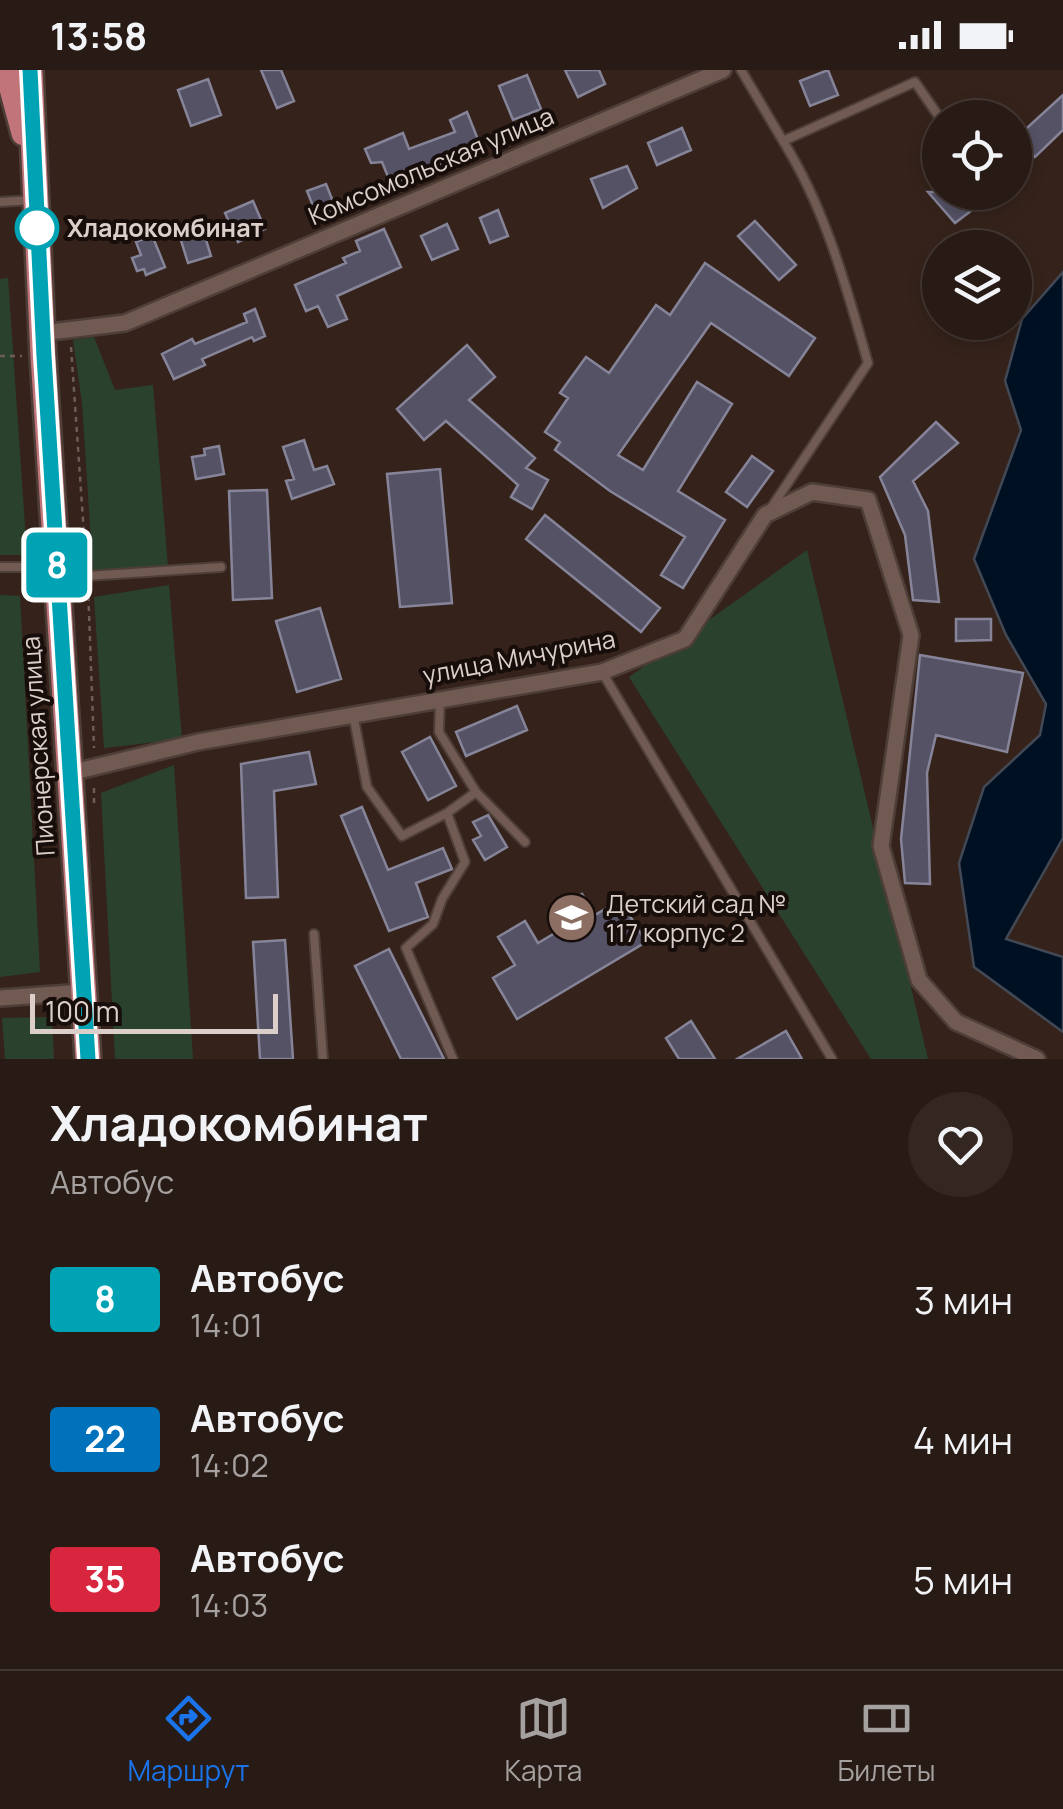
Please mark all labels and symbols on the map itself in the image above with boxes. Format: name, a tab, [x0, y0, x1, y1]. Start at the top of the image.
street label: Комсомольская улица	[303, 98, 559, 233]
marker: Хладокомбинат	[16, 207, 58, 249]
place label: Хладокомбинат	[67, 210, 264, 245]
line badge: 8	[24, 532, 90, 598]
street label: улица Мичурина	[420, 621, 618, 692]
street label: Пионерская улица	[12, 635, 63, 857]
place label: Детский сад № 117 корпус 2	[606, 886, 786, 950]
school or university icon: Детский сад № 117 корпус 2	[545, 892, 597, 944]
scale bar	[30, 989, 278, 1034]

